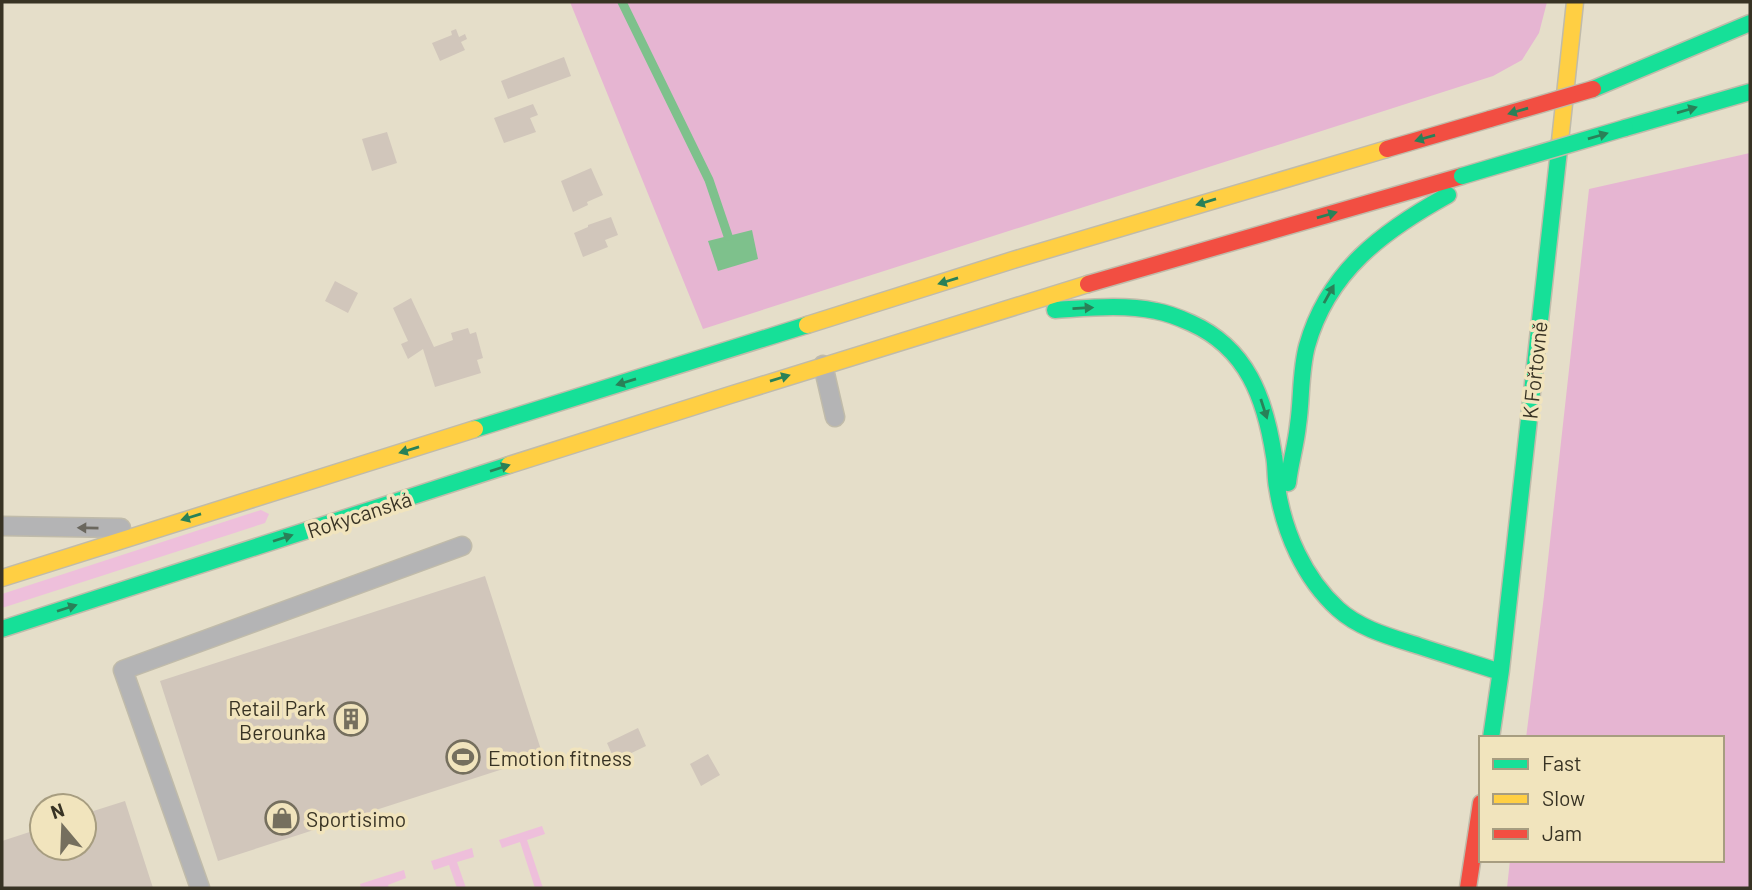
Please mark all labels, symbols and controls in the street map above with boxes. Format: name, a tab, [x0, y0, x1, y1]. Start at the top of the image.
one-way arrow	[1677, 105, 1698, 115]
one-way arrow	[1507, 106, 1528, 116]
one-way arrow	[1588, 131, 1609, 141]
one-way arrow	[1414, 133, 1435, 143]
one-way arrow	[1196, 197, 1217, 207]
one-way arrow	[1317, 209, 1338, 219]
one-way arrow	[938, 276, 959, 286]
one-way arrow	[1323, 284, 1335, 303]
one-way arrow	[1072, 303, 1094, 314]
street label: K Fořtovně	[1516, 320, 1552, 420]
one-way arrow	[770, 372, 791, 383]
one-way arrow	[615, 377, 636, 387]
one-way arrow	[1259, 399, 1270, 420]
one-way arrow	[398, 445, 419, 455]
one-way arrow	[489, 462, 510, 473]
street label: Rokycanská	[304, 485, 414, 543]
one-way arrow	[181, 513, 202, 523]
one-way arrow	[76, 522, 98, 533]
one-way arrow	[273, 532, 294, 543]
one-way arrow	[56, 602, 77, 613]
place label: Retail Park Berounka	[228, 695, 326, 744]
building icon: Retail Park Berounka	[332, 700, 370, 738]
legend	[1479, 736, 1724, 862]
sports icon: Emotion fitness	[444, 738, 482, 776]
place label: Emotion fitness	[488, 745, 632, 770]
text: Fast	[1542, 750, 1582, 775]
text: Slow	[1542, 785, 1585, 810]
north arrow	[28, 792, 98, 862]
text: N	[48, 798, 67, 823]
shop icon: Sportisimo	[263, 799, 301, 837]
place label: Sportisimo	[306, 806, 406, 831]
text: Jam	[1542, 820, 1582, 845]

